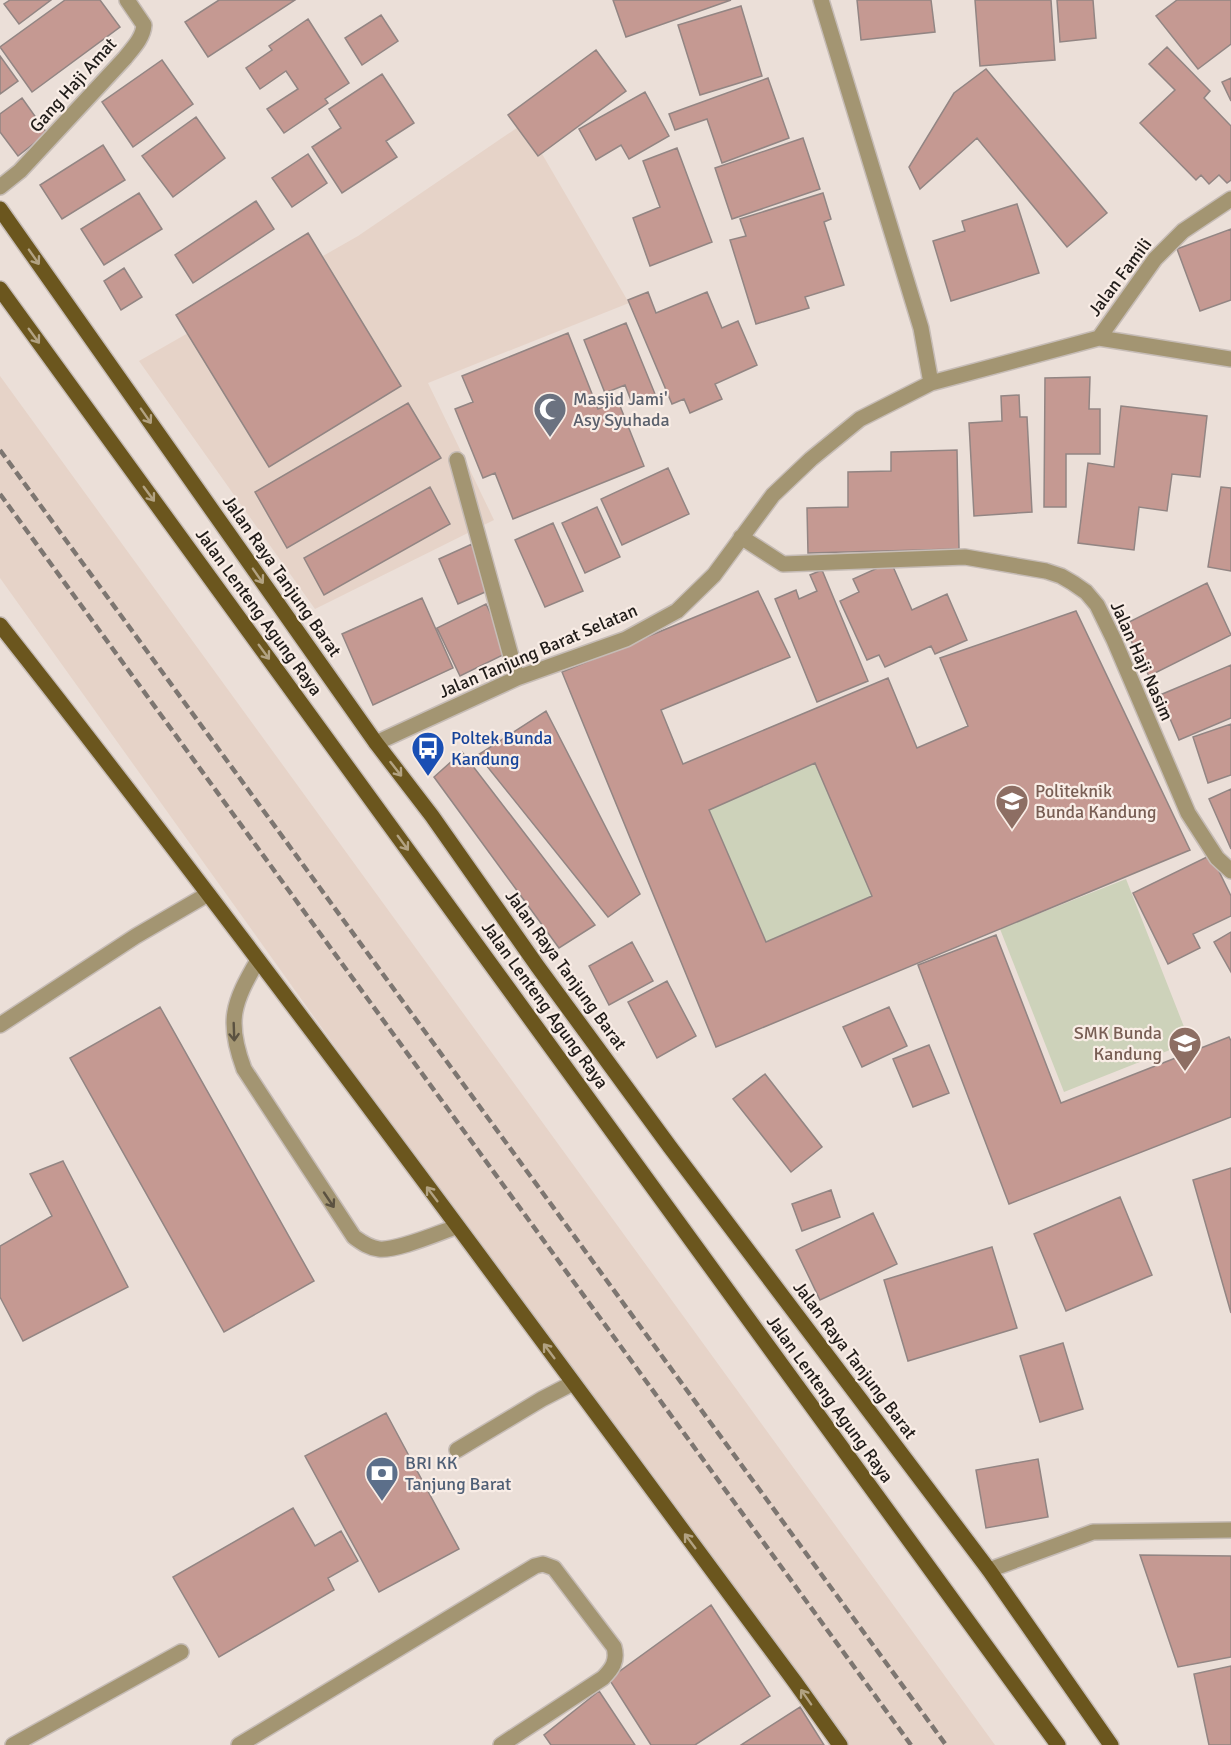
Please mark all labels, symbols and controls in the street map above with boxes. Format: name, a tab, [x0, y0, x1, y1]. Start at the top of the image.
street label: Gang Haji Amat	[25, 33, 121, 137]
street label: Jalan Famili	[1083, 234, 1157, 320]
one-way arrow	[28, 248, 40, 265]
one-way arrow	[28, 328, 41, 344]
place label: Masjid Jami' Asy Syuhada	[573, 388, 670, 431]
mosque icon: Masjid Jami' Asy Syuhada	[532, 391, 568, 438]
one-way arrow	[140, 408, 152, 424]
one-way arrow	[143, 485, 155, 501]
street label: Jalan Raya Tanjung Barat	[218, 491, 346, 661]
street label: Jalan Lenteng Agung Raya	[191, 524, 327, 700]
one-way arrow	[252, 567, 264, 583]
street label: Jalan Haji Nasim	[1106, 598, 1178, 724]
street label: Jalan Tanjung Barat Selatan	[435, 599, 641, 703]
one-way arrow	[257, 643, 270, 659]
place label: Poltek Bunda Kandung	[451, 727, 552, 770]
bus stop icon: Poltek Bunda Kandung	[410, 730, 446, 777]
one-way arrow	[389, 761, 402, 777]
place label: Politeknik Bunda Kandung	[1035, 780, 1157, 823]
school or university icon: Politeknik Bunda Kandung	[994, 783, 1030, 830]
one-way arrow	[397, 835, 409, 851]
street label: Jalan Raya Tanjung Barat	[501, 886, 631, 1054]
street label: Jalan Lenteng Agung Raya	[477, 917, 613, 1093]
one-way arrow	[228, 1022, 240, 1042]
place label: SMK Bunda Kandung	[1074, 1022, 1162, 1065]
school or university icon: SMK Bunda Kandung	[1167, 1025, 1203, 1072]
one-way arrow	[426, 1187, 438, 1203]
one-way arrow	[323, 1192, 335, 1208]
street label: Jalan Raya Tanjung Barat	[788, 1277, 922, 1443]
street label: Jalan Lenteng Agung Raya	[762, 1311, 898, 1487]
one-way arrow	[542, 1343, 555, 1359]
place label: BRI KK Tanjung Barat	[405, 1452, 511, 1495]
bank icon: BRI KK Tanjung Barat	[364, 1455, 400, 1502]
one-way arrow	[684, 1533, 696, 1549]
one-way arrow	[800, 1690, 812, 1706]

